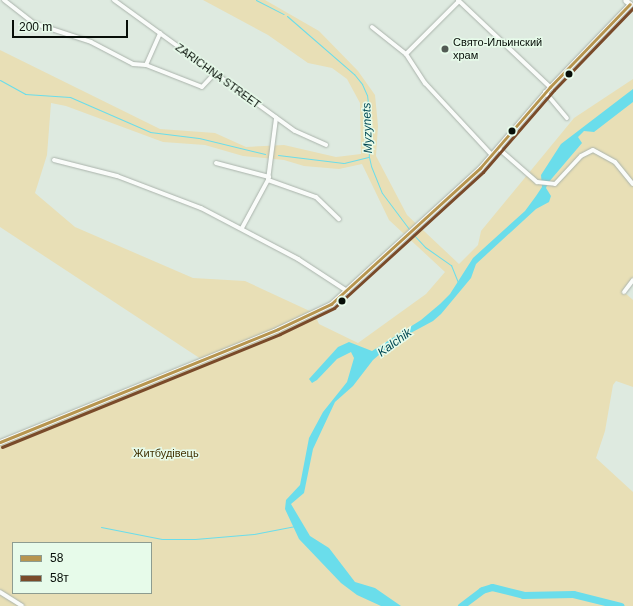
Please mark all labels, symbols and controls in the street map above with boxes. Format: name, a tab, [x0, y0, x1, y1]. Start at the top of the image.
scale bar	[14, 12, 130, 38]
text: 200 m	[19, 20, 52, 34]
place label: Свято-Ильинский храм	[453, 36, 542, 62]
street label: ZARICHNA STREET	[173, 40, 263, 112]
marker: Свято-Ильинский храм	[440, 44, 450, 54]
unlabelled marker	[564, 69, 574, 79]
water label: Myzynets	[360, 102, 376, 154]
unlabelled marker	[507, 126, 517, 136]
unlabelled marker	[337, 296, 347, 306]
water label: Kalchik	[375, 326, 415, 360]
park label: Житбудівець	[133, 446, 199, 460]
legend	[12, 542, 152, 594]
text: 58	[50, 551, 63, 565]
text: 58т	[50, 571, 69, 585]

